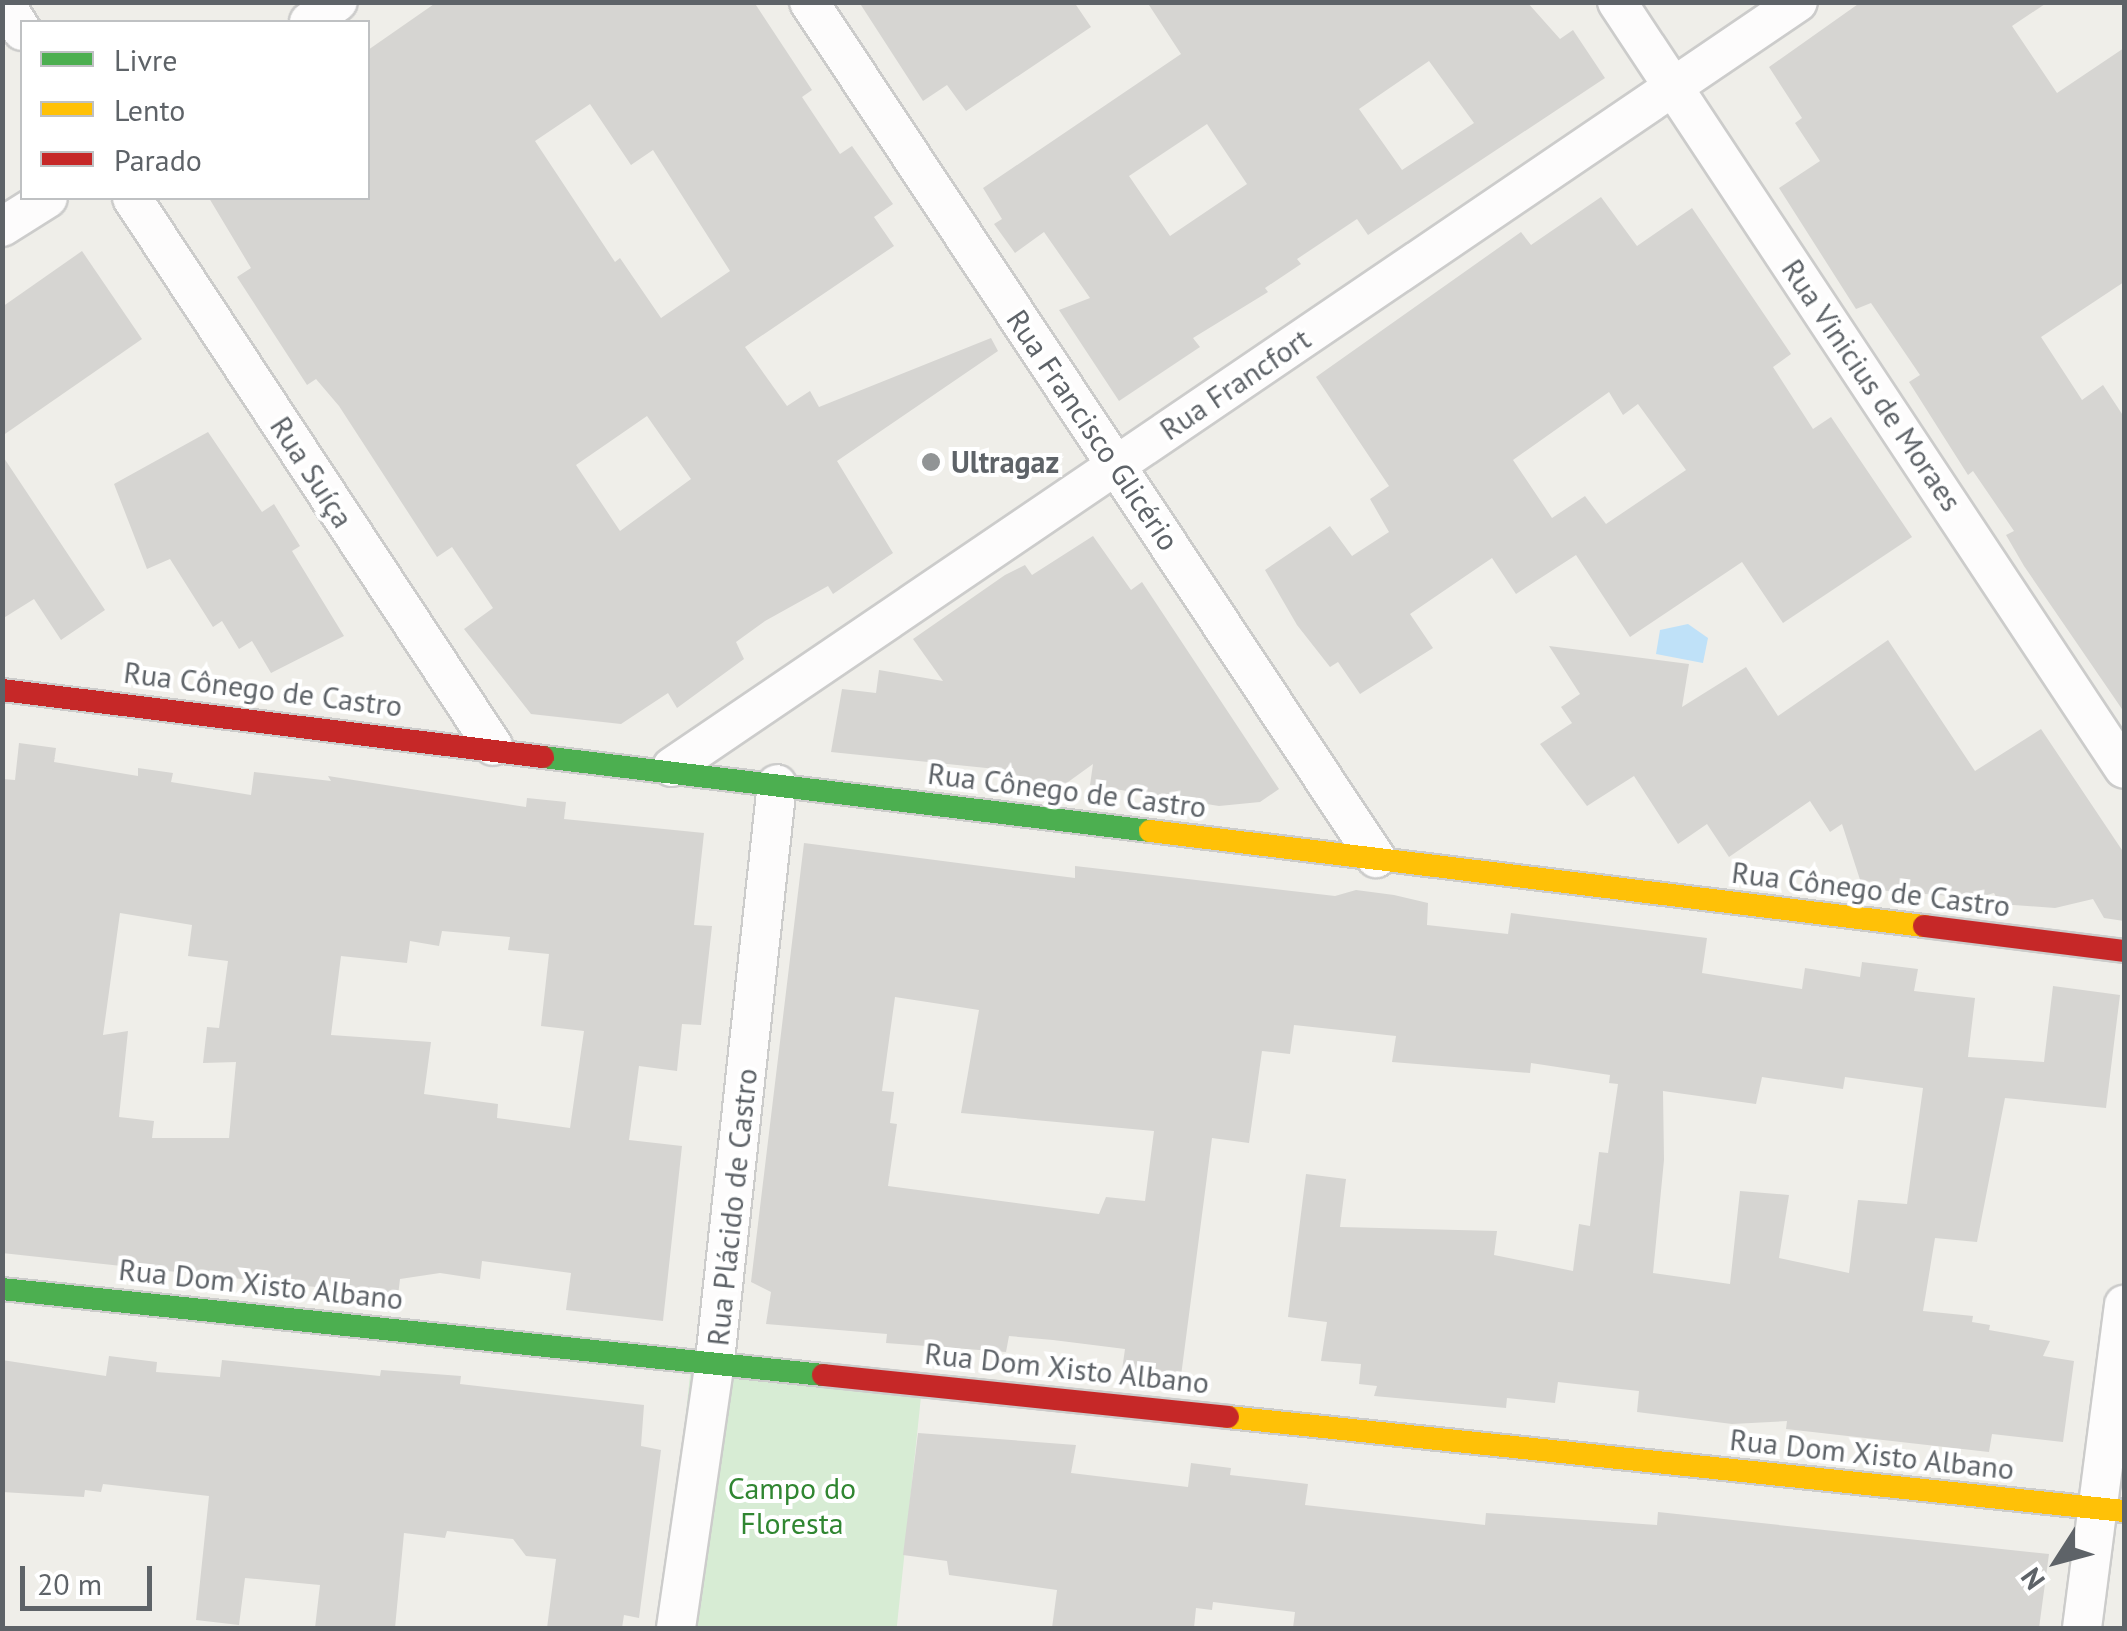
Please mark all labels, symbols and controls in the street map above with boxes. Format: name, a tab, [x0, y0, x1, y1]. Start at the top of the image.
legend	[20, 20, 370, 200]
text: Livre	[114, 40, 177, 79]
text: Lento	[114, 90, 185, 129]
text: Parado	[114, 140, 202, 179]
street label: Rua Vinicius de Moraes	[1774, 252, 1970, 518]
street label: Rua Francisco Glicério	[999, 303, 1187, 557]
street label: Rua Francfort	[1153, 321, 1317, 447]
street label: Rua Suíça	[263, 410, 361, 534]
place label: Ultragaz	[951, 444, 1059, 480]
marker: Ultragaz	[920, 451, 942, 473]
street label: Rua Cônego de Castro	[122, 654, 404, 724]
street label: Rua Cônego de Castro	[926, 755, 1208, 825]
street label: Rua Cônego de Castro	[1730, 854, 2012, 924]
street label: Rua Plácido de Castro	[700, 1066, 764, 1348]
street label: Rua Dom Xisto Albano	[116, 1251, 406, 1317]
street label: Rua Dom Xisto Albano	[922, 1335, 1212, 1401]
street label: Rua Dom Xisto Albano	[1727, 1421, 2017, 1487]
park label: Campo do Floresta	[728, 1470, 856, 1540]
north arrow	[2007, 1511, 2107, 1611]
scale bar	[25, 1546, 158, 1608]
text: N	[2012, 1561, 2053, 1597]
text: 20 m	[37, 1564, 102, 1603]

